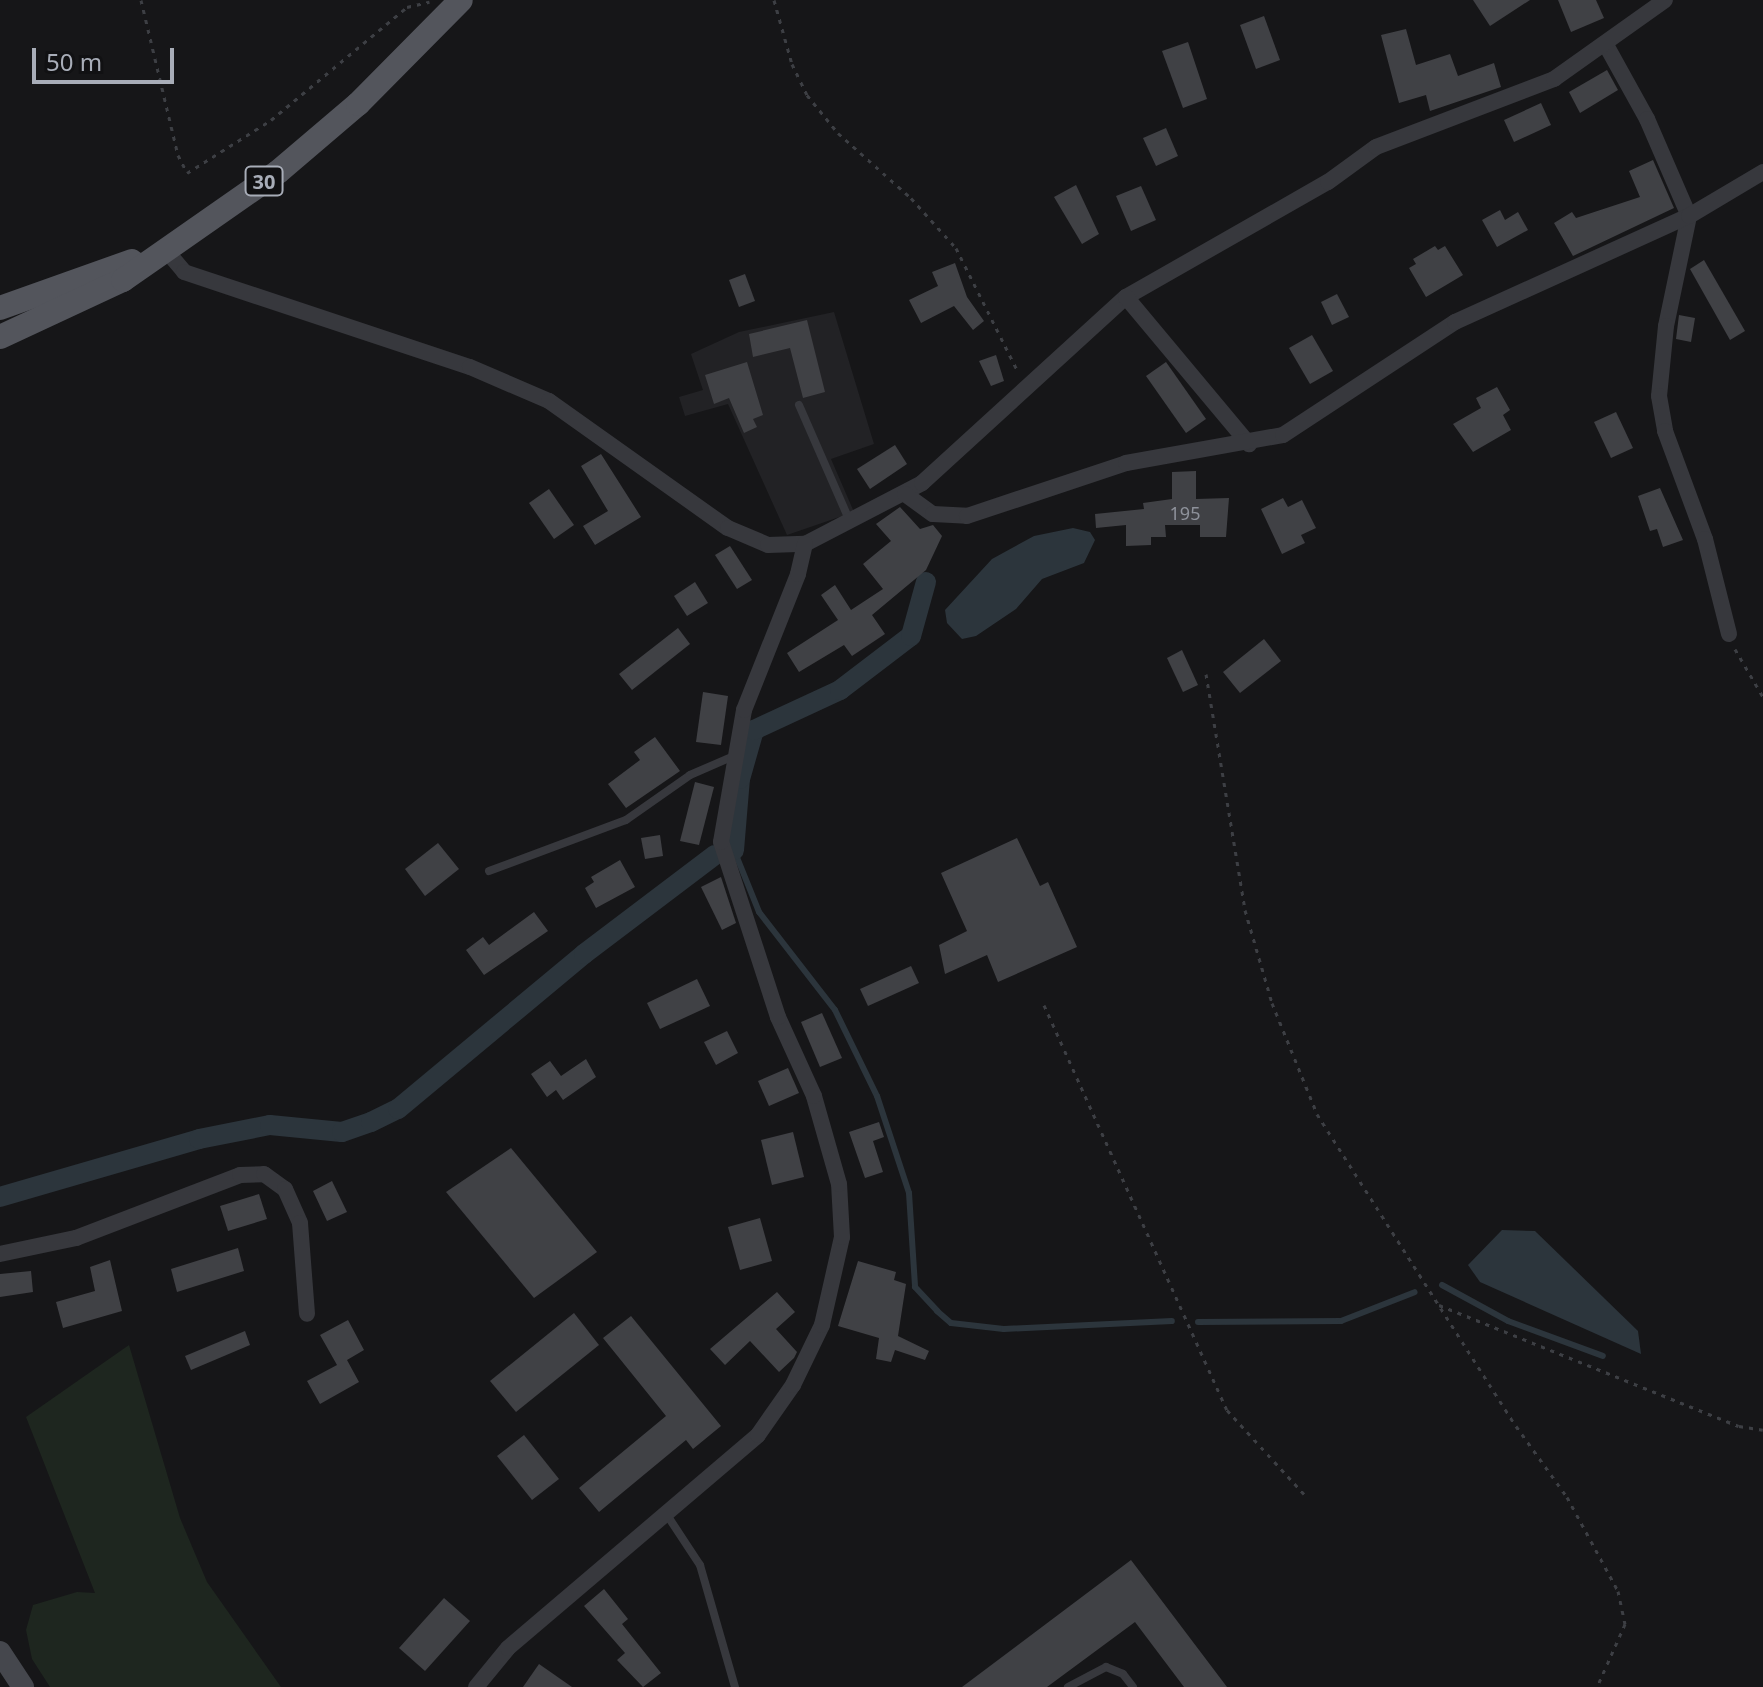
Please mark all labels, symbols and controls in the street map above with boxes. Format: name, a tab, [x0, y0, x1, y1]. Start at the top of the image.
scale bar	[36, 32, 178, 82]
text: 50 m	[46, 45, 102, 78]
road number: 30	[244, 165, 284, 197]
house number: 195	[1170, 502, 1200, 524]

